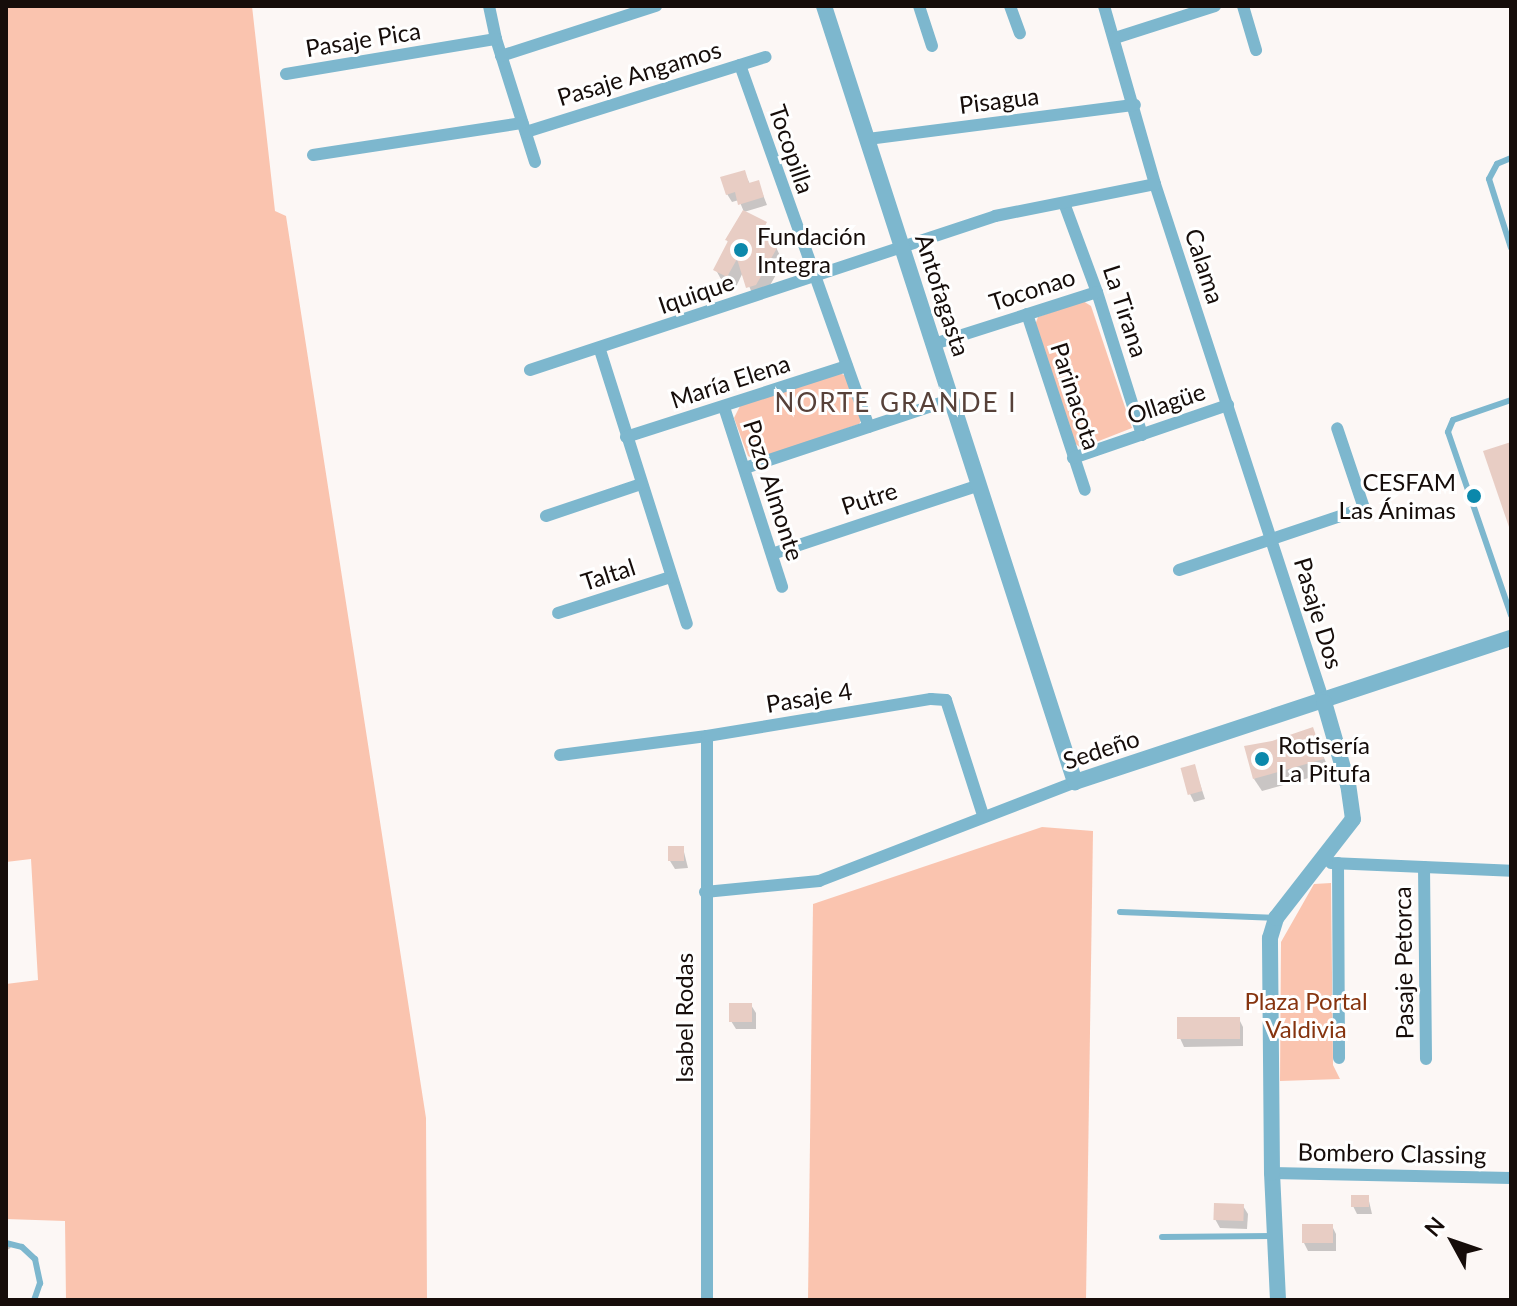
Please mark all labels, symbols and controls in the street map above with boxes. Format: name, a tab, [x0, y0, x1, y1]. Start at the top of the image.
street label: Pasaje Pica	[303, 16, 423, 62]
street label: Pasaje Angamos	[553, 34, 725, 112]
street label: Pisagua	[957, 81, 1041, 119]
street label: Tocopilla	[763, 101, 821, 197]
place label: Fundación Integra	[757, 222, 866, 278]
street label: Calama	[1179, 225, 1231, 307]
street label: Antofagasta	[910, 230, 976, 360]
marker: Fundación Integra	[732, 241, 750, 259]
street label: La Tirana	[1097, 261, 1155, 361]
street label: Toconao	[985, 262, 1079, 316]
street label: Iquique	[654, 267, 738, 319]
street label: Parinacota	[1045, 339, 1107, 453]
street label: María Elena	[667, 348, 793, 414]
street label: Ollagüe	[1123, 376, 1209, 430]
district label: NORTE GRANDE I	[775, 387, 1017, 419]
street label: Pozo Almonte	[738, 416, 810, 564]
place label: CESFAM Las Ánimas	[1338, 468, 1456, 524]
street label: Putre	[837, 475, 901, 521]
marker: CESFAM Las Ánimas	[1463, 485, 1485, 507]
street label: Taltal	[577, 552, 639, 596]
street label: Pasaje Dos	[1288, 554, 1350, 672]
street label: Pasaje 4	[764, 676, 854, 718]
street label: Sedeño	[1059, 723, 1143, 775]
place label: Rotisería La Pitufa	[1278, 731, 1371, 787]
marker: Rotisería La Pitufa	[1253, 750, 1271, 768]
street label: Pasaje Petorca	[1387, 886, 1419, 1040]
street label: Isabel Rodas	[670, 953, 698, 1083]
park label: Plaza Portal Valdivia	[1244, 987, 1368, 1043]
street label: Bombero Classing	[1297, 1137, 1487, 1169]
north arrow	[1413, 1202, 1493, 1282]
text: N	[1418, 1211, 1450, 1241]

